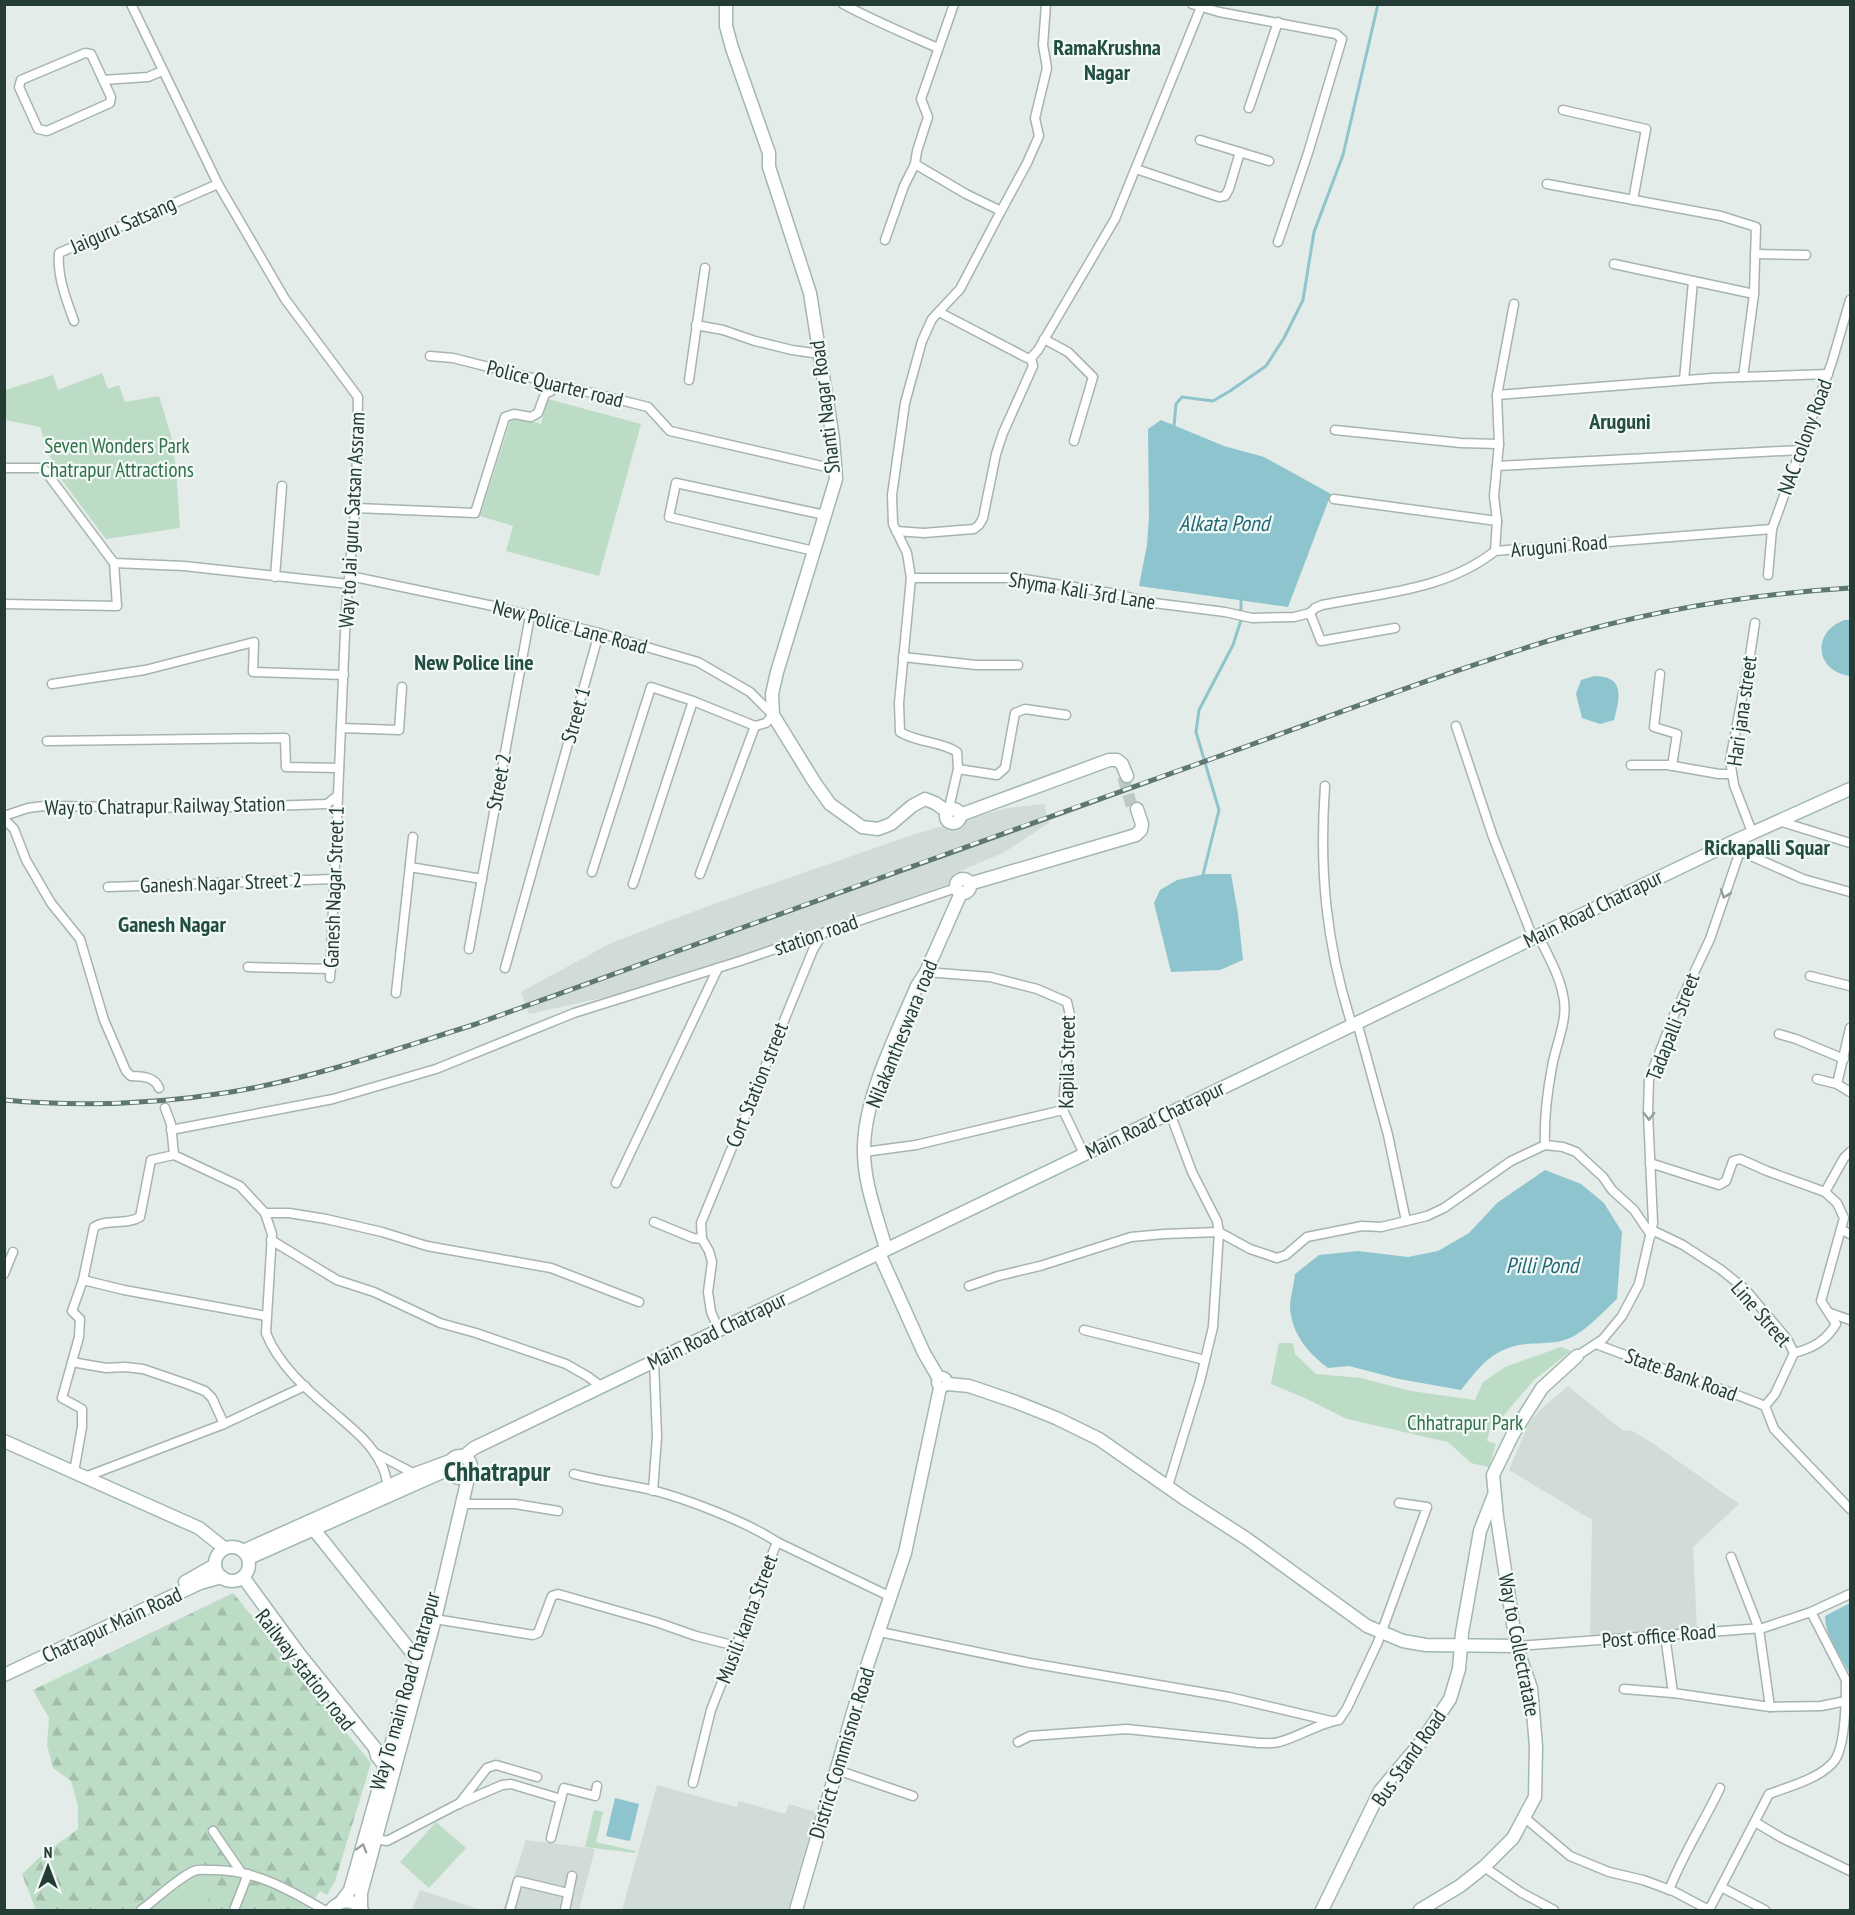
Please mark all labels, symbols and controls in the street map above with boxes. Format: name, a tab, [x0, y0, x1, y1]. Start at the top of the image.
district label: RamaKrushna Nagar	[1053, 33, 1161, 86]
street label: Jaiguru Satsang	[65, 189, 180, 260]
street label: Shanti Nagar Road	[803, 339, 846, 475]
street label: Police Quarter road	[484, 354, 626, 414]
street label: NAC colony Road	[1771, 375, 1838, 498]
district label: Aruguni	[1588, 407, 1651, 435]
street label: Way to Jai guru Satsan Assram	[332, 411, 371, 629]
park label: Seven Wonders Park Chatrapur Attractions	[40, 432, 194, 483]
water label: Alkata Pond	[1179, 509, 1273, 537]
street label: Aruguni Road	[1509, 528, 1608, 563]
street label: Shyma Kali 3rd Lane	[1007, 566, 1157, 615]
street label: New Police Lane Road	[490, 593, 650, 660]
district label: New Police line	[414, 648, 534, 676]
street label: Hari jana street	[1720, 654, 1763, 768]
street label: Street 1	[555, 684, 596, 746]
street label: Street 2	[480, 751, 517, 813]
street label: Way to Chatrapur Railway Station	[44, 790, 285, 821]
street label: Ganesh Nagar Street 1	[317, 805, 350, 968]
district label: Rickapalli Squar	[1704, 833, 1830, 861]
street label: Main Road Chatrapur	[1519, 863, 1667, 954]
street label: Ganesh Nagar Street 2	[139, 866, 302, 899]
one-way arrow	[1720, 888, 1733, 899]
street label: station road	[770, 908, 861, 961]
district label: Ganesh Nagar	[118, 910, 226, 938]
street label: Nilakantheswara road	[860, 956, 944, 1112]
street label: Tadapalli Street	[1640, 969, 1706, 1085]
street label: Kapila Street	[1052, 1015, 1081, 1109]
street label: Cort Station street	[719, 1018, 794, 1151]
street label: Main Road Chatrapur	[1081, 1074, 1229, 1165]
one-way arrow	[1642, 1112, 1655, 1121]
water label: Pilli Pond	[1506, 1251, 1582, 1279]
street label: Line Street	[1725, 1275, 1798, 1353]
street label: Main Road Chatrapur	[643, 1285, 791, 1376]
street label: State Bank Road	[1621, 1342, 1741, 1407]
park label: Chhatrapur Park	[1407, 1409, 1523, 1436]
district label: Chhatrapur	[444, 1454, 550, 1488]
street label: Musili kanta Street	[710, 1550, 784, 1687]
street label: Way to Collectratate	[1492, 1571, 1547, 1719]
street label: Chatrapur Main Road	[37, 1580, 186, 1669]
street label: Way To main Road Chatrapur	[363, 1588, 446, 1793]
street label: Railway station road	[249, 1603, 361, 1736]
street label: Post office Road	[1601, 1617, 1717, 1654]
street label: District Commisnor Road	[803, 1664, 880, 1842]
street label: Bus Stand Road	[1365, 1704, 1452, 1811]
north arrow	[18, 1837, 78, 1897]
text: N	[44, 1842, 52, 1862]
one-way arrow	[354, 1843, 367, 1853]

